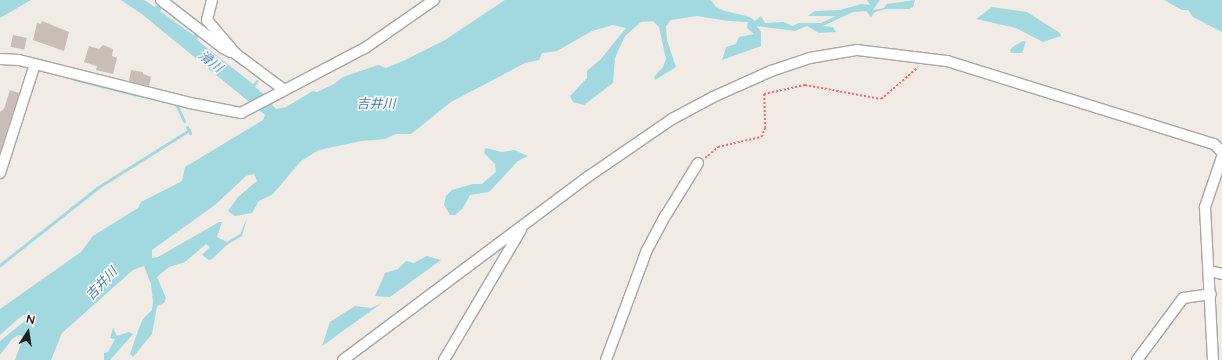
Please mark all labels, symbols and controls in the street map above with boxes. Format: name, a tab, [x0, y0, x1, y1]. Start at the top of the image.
water label: 滑川	[195, 48, 225, 76]
water label: 吉井川	[357, 96, 395, 112]
water label: 吉井川	[83, 264, 121, 304]
north arrow	[8, 312, 48, 352]
text: N	[25, 312, 36, 327]

